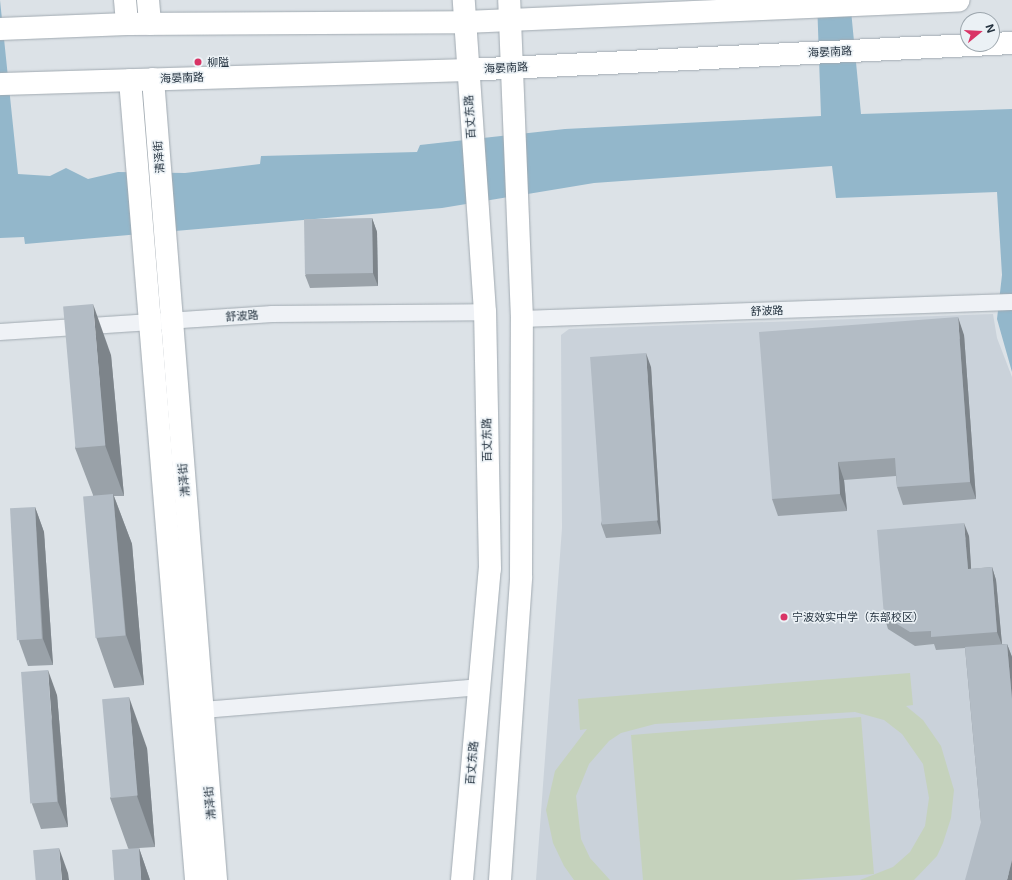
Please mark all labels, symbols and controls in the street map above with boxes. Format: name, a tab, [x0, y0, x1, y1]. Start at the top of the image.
north arrow	[960, 12, 1000, 52]
text: N	[983, 22, 998, 35]
street label: 海晏南路	[808, 44, 852, 60]
place label: 柳隘	[207, 55, 229, 69]
marker: 柳隘	[192, 56, 204, 68]
street label: 海晏南路	[484, 60, 528, 76]
street label: 海晏南路	[160, 71, 204, 85]
street label: 百丈东路	[462, 95, 478, 139]
street label: 清泽街	[151, 140, 167, 174]
street label: 舒波路	[750, 304, 784, 318]
street label: 舒波路	[225, 308, 259, 324]
street label: 百丈东路	[480, 418, 494, 462]
street label: 清泽街	[176, 463, 192, 497]
place label: 宁波效实中学（东部校区）	[792, 610, 924, 624]
marker: 宁波效实中学（东部校区）	[779, 612, 789, 622]
street label: 百丈东路	[464, 741, 480, 785]
street label: 清泽街	[202, 786, 218, 820]

